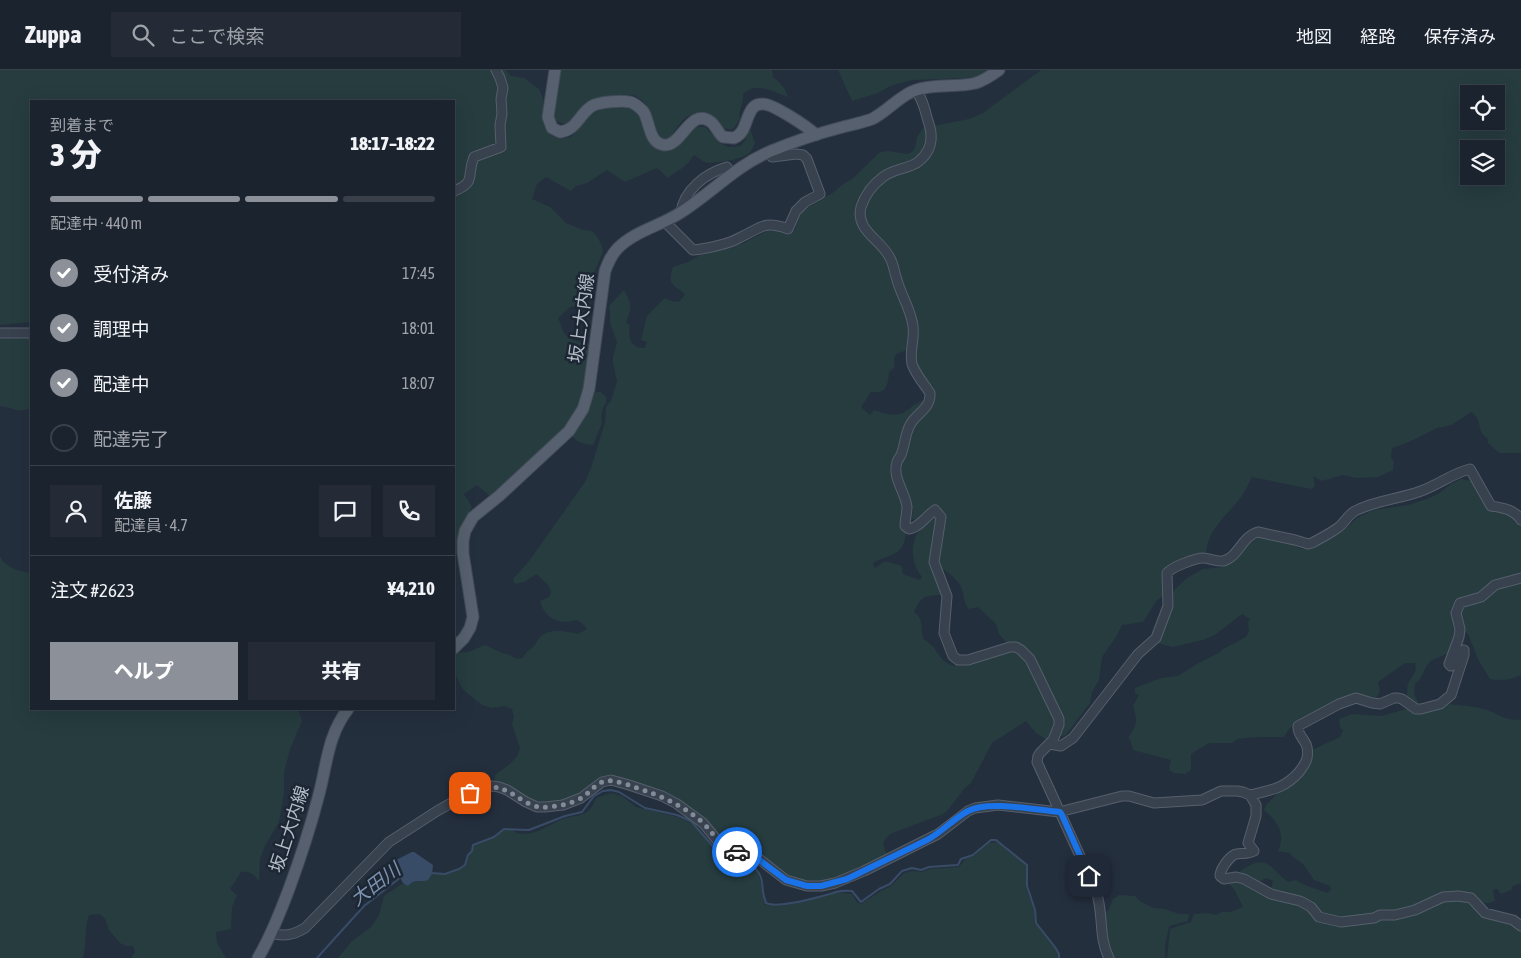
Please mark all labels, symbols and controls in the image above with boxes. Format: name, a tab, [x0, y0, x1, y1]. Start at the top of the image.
search box	[111, 12, 461, 57]
text: Zuppa	[25, 21, 81, 48]
icon: search	[129, 21, 157, 49]
text: ここで検索	[169, 25, 264, 47]
text: 地図	[1296, 26, 1332, 47]
text: 経路	[1360, 26, 1396, 47]
text: 保存済み	[1424, 26, 1496, 47]
map controls	[1460, 85, 1505, 185]
button: locate	[1460, 85, 1505, 130]
text: 到着まで	[50, 116, 114, 134]
text: 18:17–18:22	[350, 132, 435, 154]
text: 3 分	[50, 136, 101, 173]
button: layers	[1460, 140, 1505, 185]
text: 配達中 · 440 m	[50, 214, 142, 232]
icon: check	[50, 259, 78, 287]
text: 受付済み	[93, 263, 169, 285]
text: 17:45	[402, 264, 435, 282]
street label: 坂上大内線	[564, 272, 598, 364]
icon: check	[50, 314, 78, 342]
text: 調理中	[93, 318, 150, 340]
text: 18:01	[402, 319, 435, 337]
icon: check	[50, 369, 78, 397]
text: 配達中	[93, 373, 150, 395]
text: 18:07	[402, 374, 435, 392]
text: 配達完了	[93, 428, 169, 450]
button: person	[50, 485, 102, 537]
button: chat	[319, 485, 371, 537]
button: phone	[383, 485, 435, 537]
text: 佐藤	[114, 489, 152, 511]
text: 配達員 · 4.7	[114, 516, 188, 534]
text: ¥4,210	[387, 577, 435, 599]
text: 注文 #2623	[50, 579, 135, 601]
button: ヘルプ	[50, 642, 238, 700]
button: 共有	[248, 642, 435, 700]
pin	[449, 772, 491, 814]
icon: bag	[456, 779, 484, 807]
street label: 坂上大内線	[265, 783, 313, 875]
courier	[712, 827, 762, 877]
icon: car	[723, 838, 751, 866]
pin	[1068, 855, 1110, 897]
water label: 大田川	[346, 857, 406, 910]
icon: home	[1075, 862, 1103, 890]

